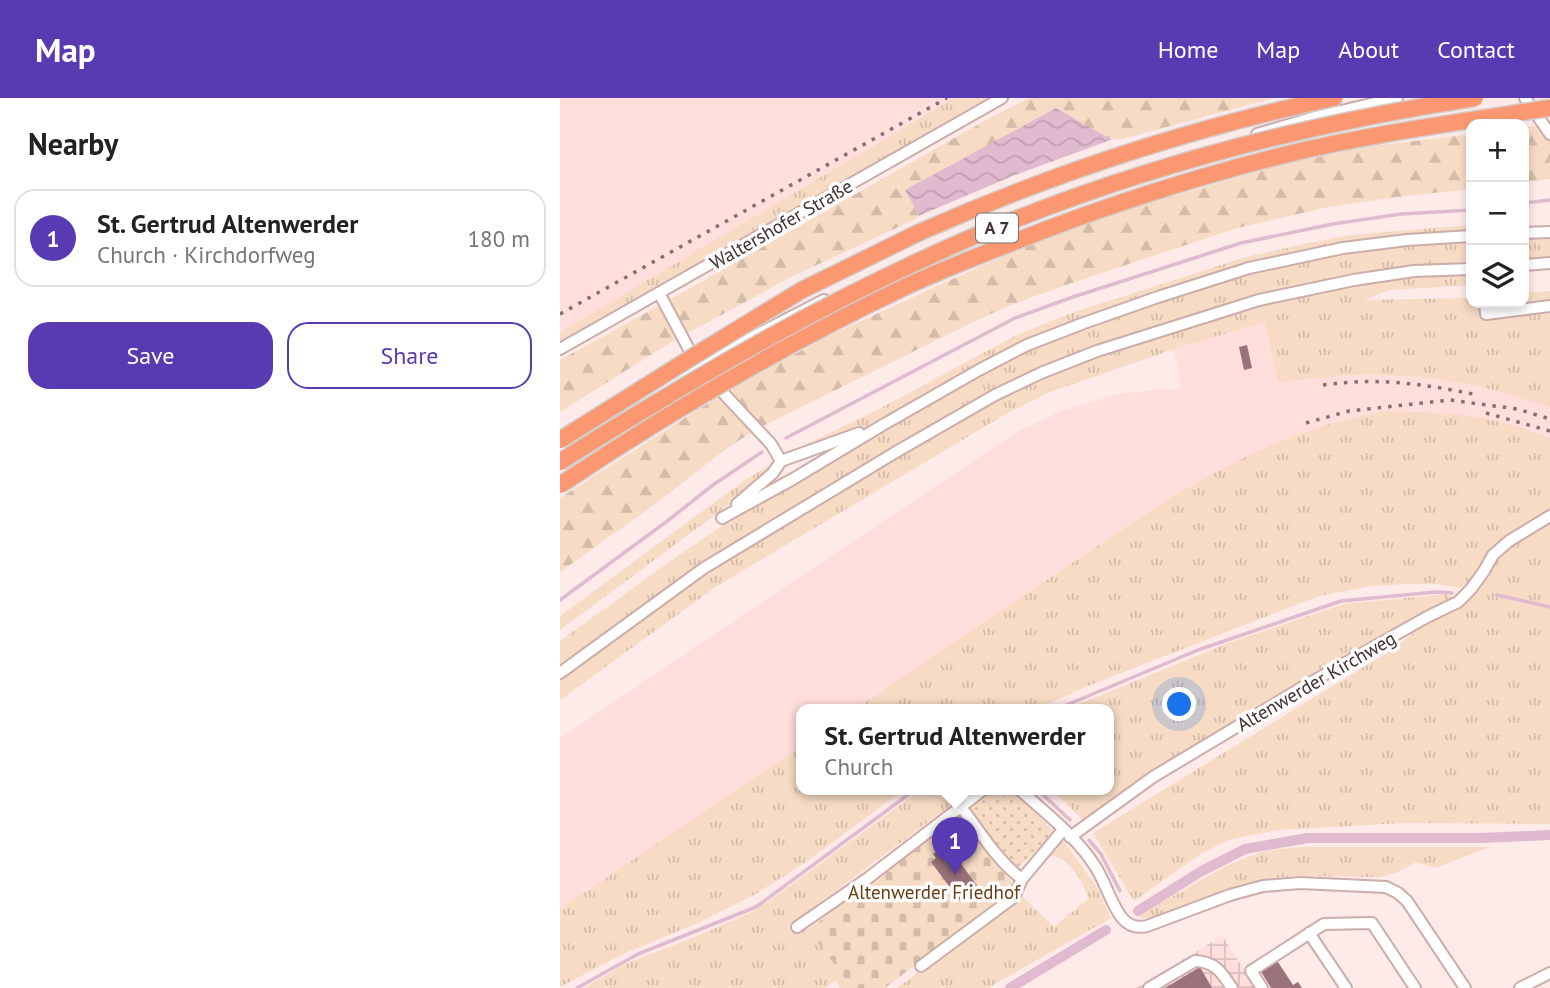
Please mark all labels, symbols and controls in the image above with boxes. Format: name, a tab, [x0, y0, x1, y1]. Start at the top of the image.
text: Map	[35, 28, 96, 71]
text: Home	[1158, 34, 1218, 65]
text: Map	[1256, 34, 1300, 65]
text: About	[1338, 34, 1399, 65]
text: Contact	[1437, 34, 1515, 65]
map controls	[1466, 119, 1529, 308]
button: +	[1466, 119, 1529, 182]
text: Nearby	[28, 124, 118, 163]
street label: Waltershofer Straße	[705, 173, 857, 275]
button: −	[1466, 182, 1529, 245]
text: St. Gertrud Altenwerder	[97, 207, 358, 240]
road number: A 7	[976, 214, 1018, 243]
text: 1	[46, 224, 60, 253]
text: 180 m	[468, 224, 530, 253]
text: Church · Kirchdorfweg	[97, 240, 316, 269]
button: layers	[1466, 245, 1529, 308]
button: Save	[28, 322, 273, 389]
button: Share	[287, 322, 532, 389]
street label: Altenwerder Kirchweg	[1232, 626, 1400, 736]
your location	[1162, 687, 1196, 721]
popup	[796, 704, 1114, 795]
text: St. Gertrud Altenwerder	[824, 719, 1086, 752]
text: Church	[824, 752, 893, 781]
pin: 1	[932, 817, 978, 875]
park label: Altenwerder Friedhof	[848, 880, 1021, 904]

